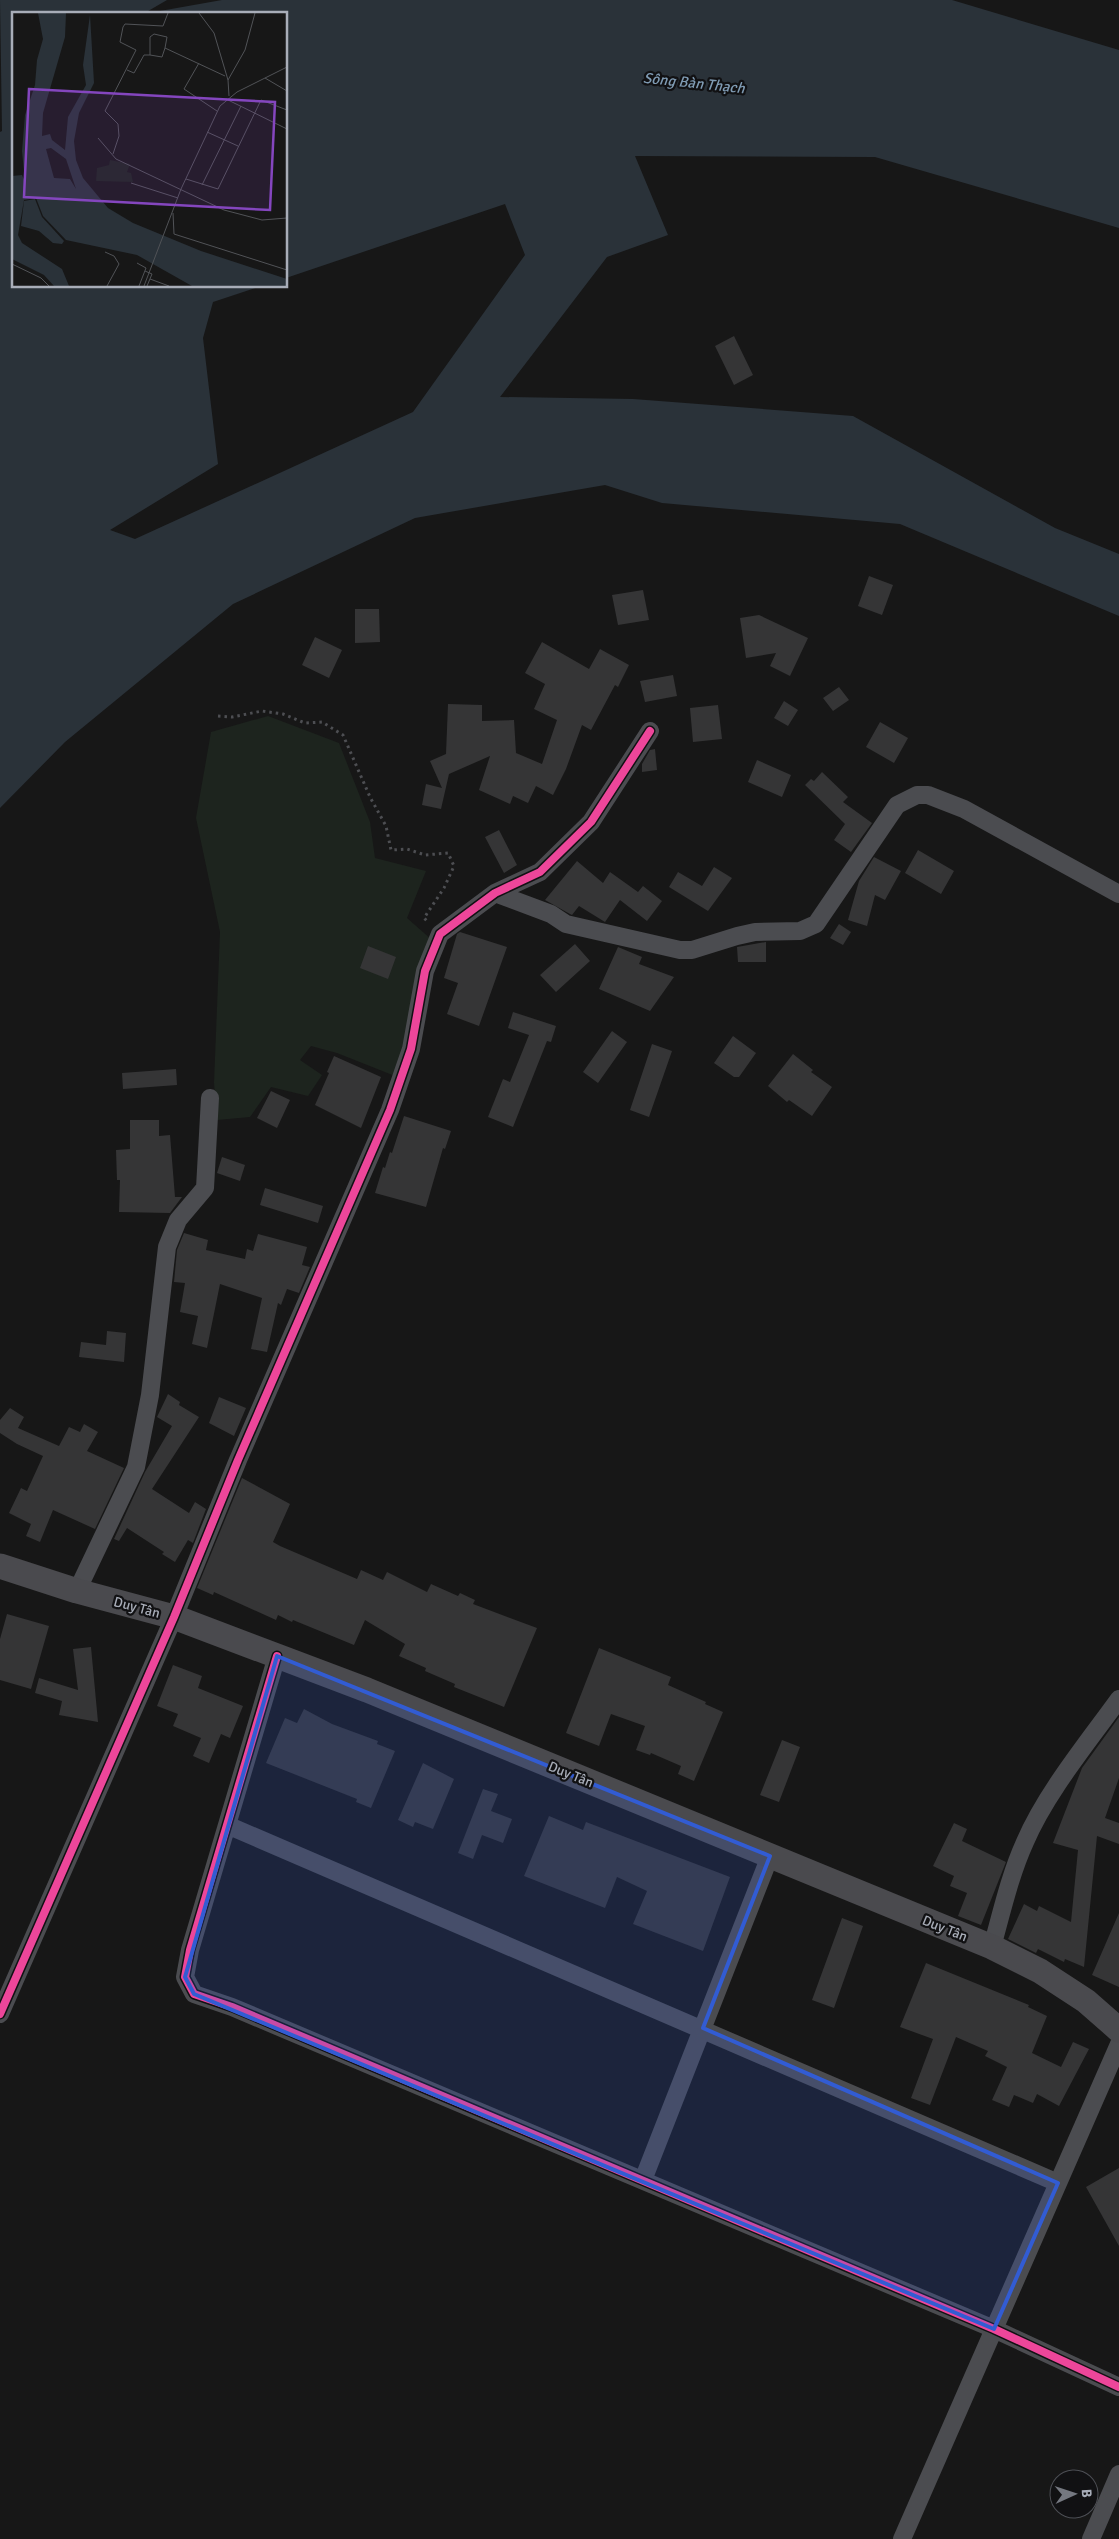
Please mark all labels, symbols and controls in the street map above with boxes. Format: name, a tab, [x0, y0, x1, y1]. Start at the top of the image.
inset map	[12, 12, 288, 288]
water label: Sông Bàn Thạch	[642, 69, 747, 97]
street label: Duy Tân	[112, 1593, 162, 1622]
street label: Duy Tân	[546, 1758, 596, 1791]
street label: Duy Tân	[920, 1912, 970, 1945]
north arrow	[1049, 2469, 1099, 2519]
text: B	[1078, 2489, 1095, 2498]

